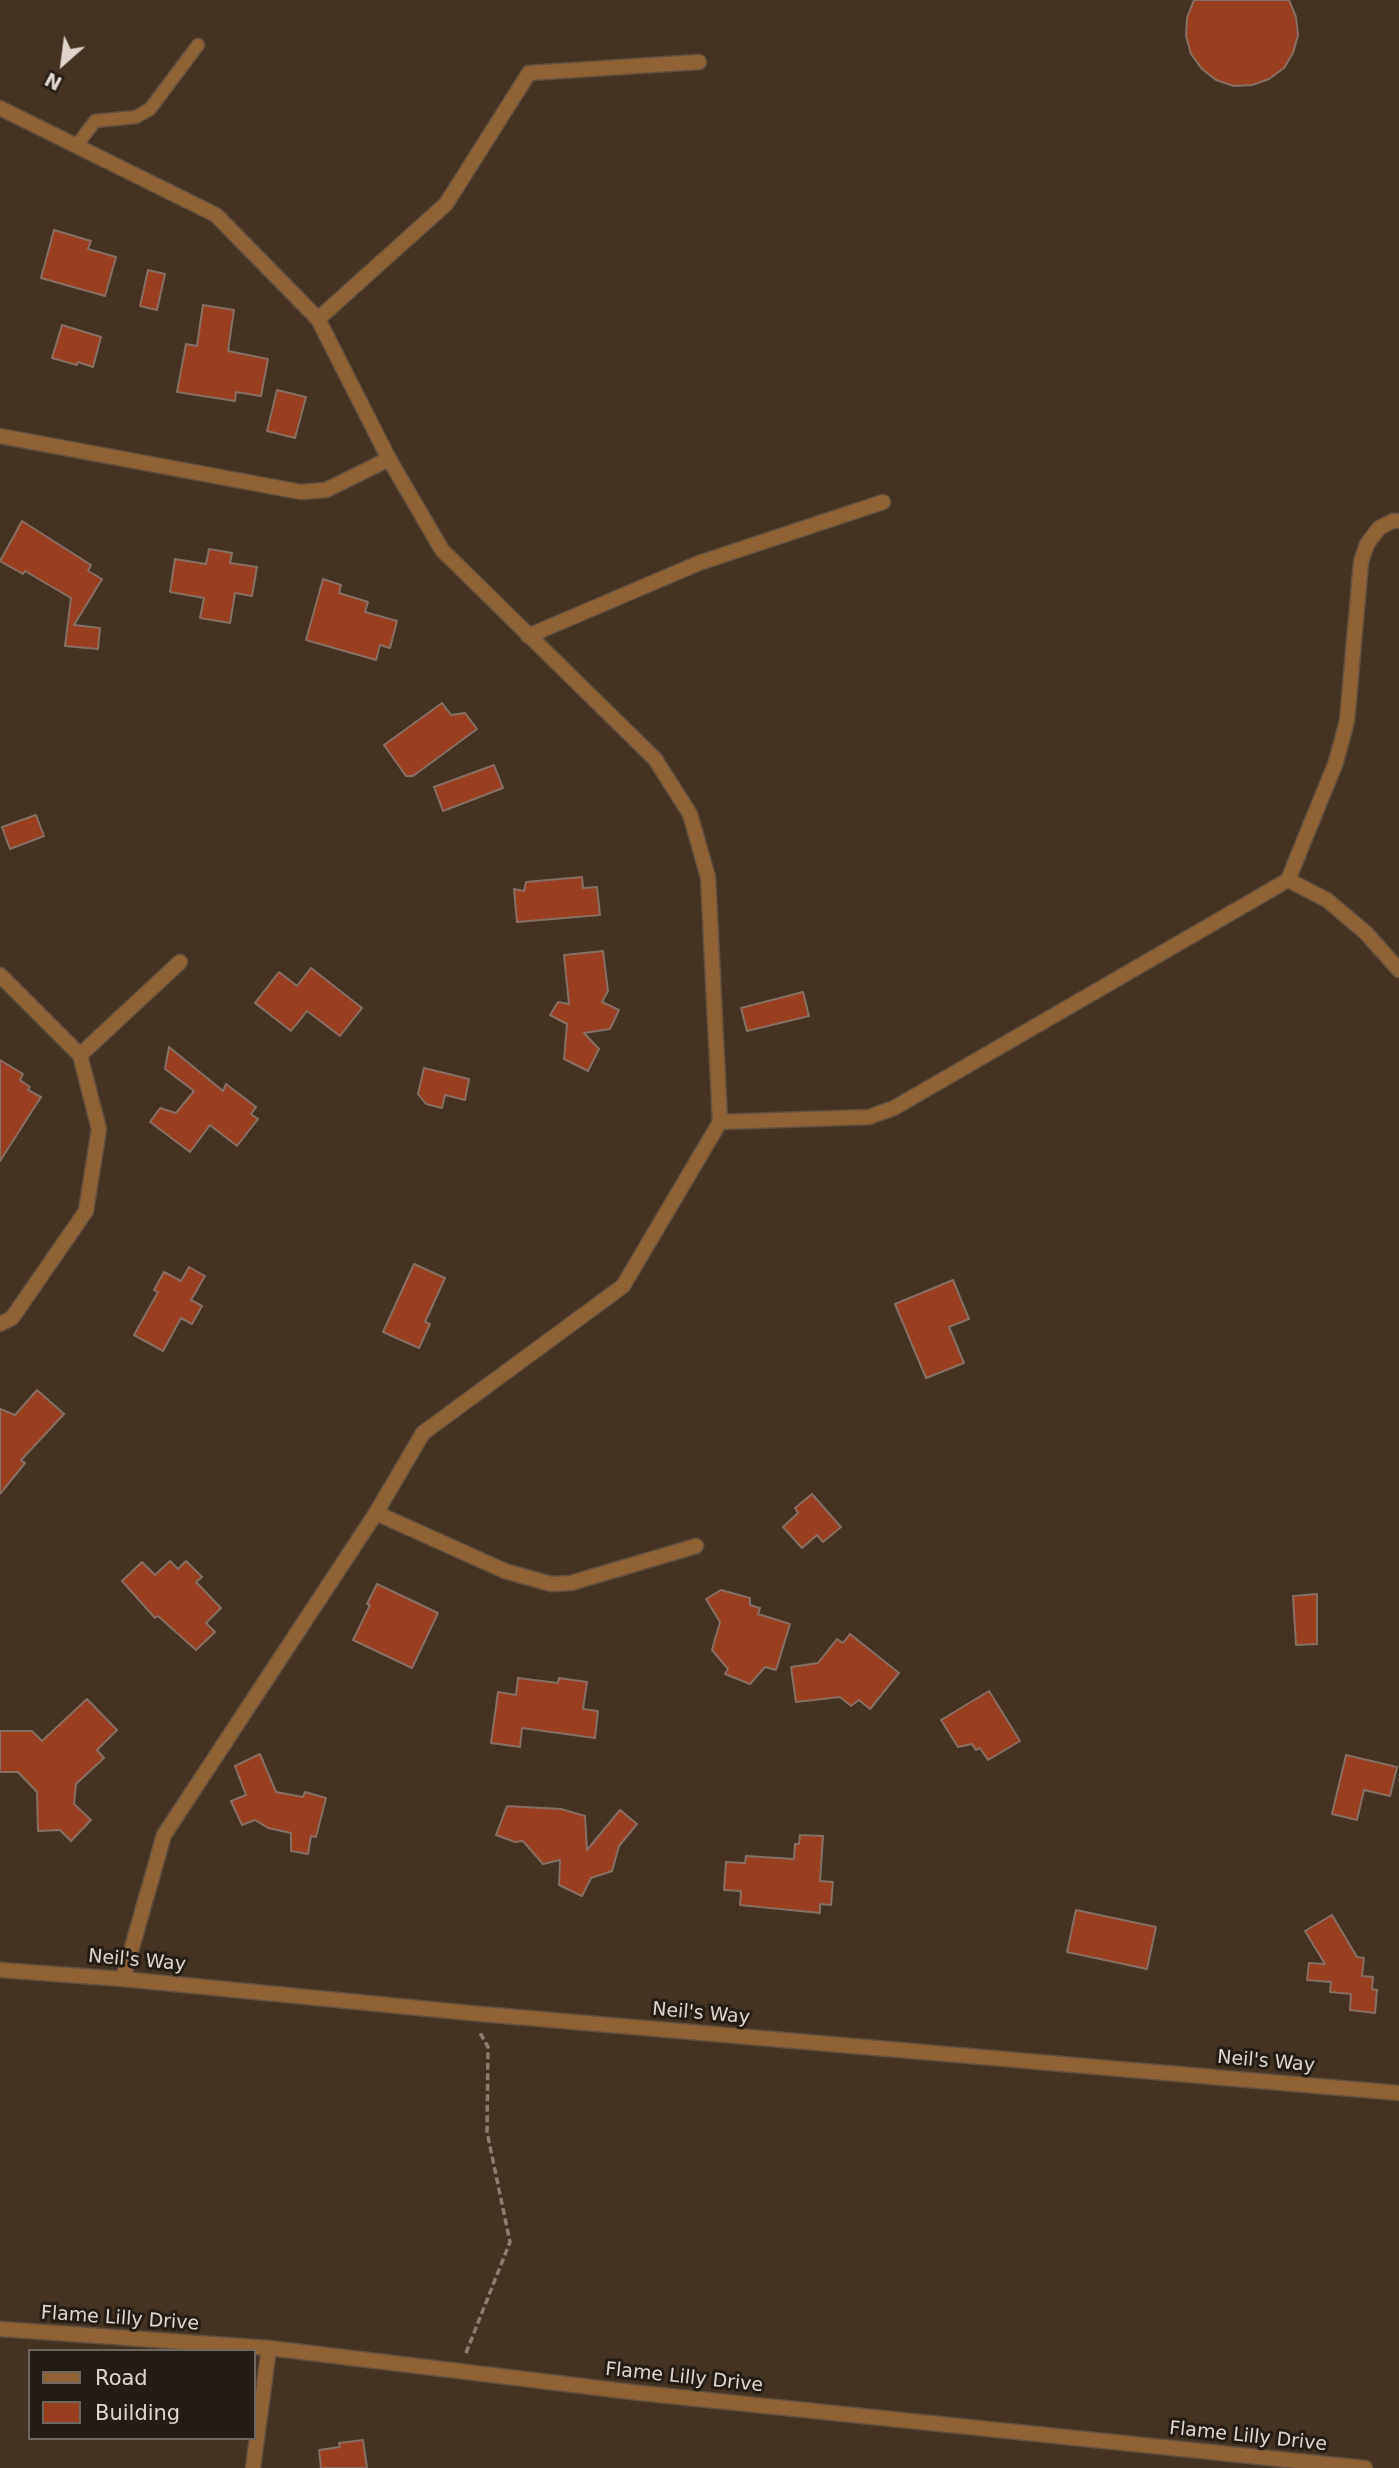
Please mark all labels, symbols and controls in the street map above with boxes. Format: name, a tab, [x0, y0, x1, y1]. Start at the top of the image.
north arrow	[28, 28, 98, 98]
text: N	[41, 68, 65, 95]
street label: Neil's Way	[87, 1945, 187, 1977]
street label: Neil's Way	[651, 1998, 751, 2030]
street label: Neil's Way	[1216, 2046, 1316, 2078]
street label: Flame Lilly Drive	[40, 2302, 200, 2336]
legend	[28, 2349, 256, 2440]
street label: Flame Lilly Drive	[604, 2358, 764, 2398]
text: Road	[95, 2366, 148, 2390]
text: Building	[95, 2401, 180, 2425]
street label: Flame Lilly Drive	[1168, 2417, 1328, 2457]

